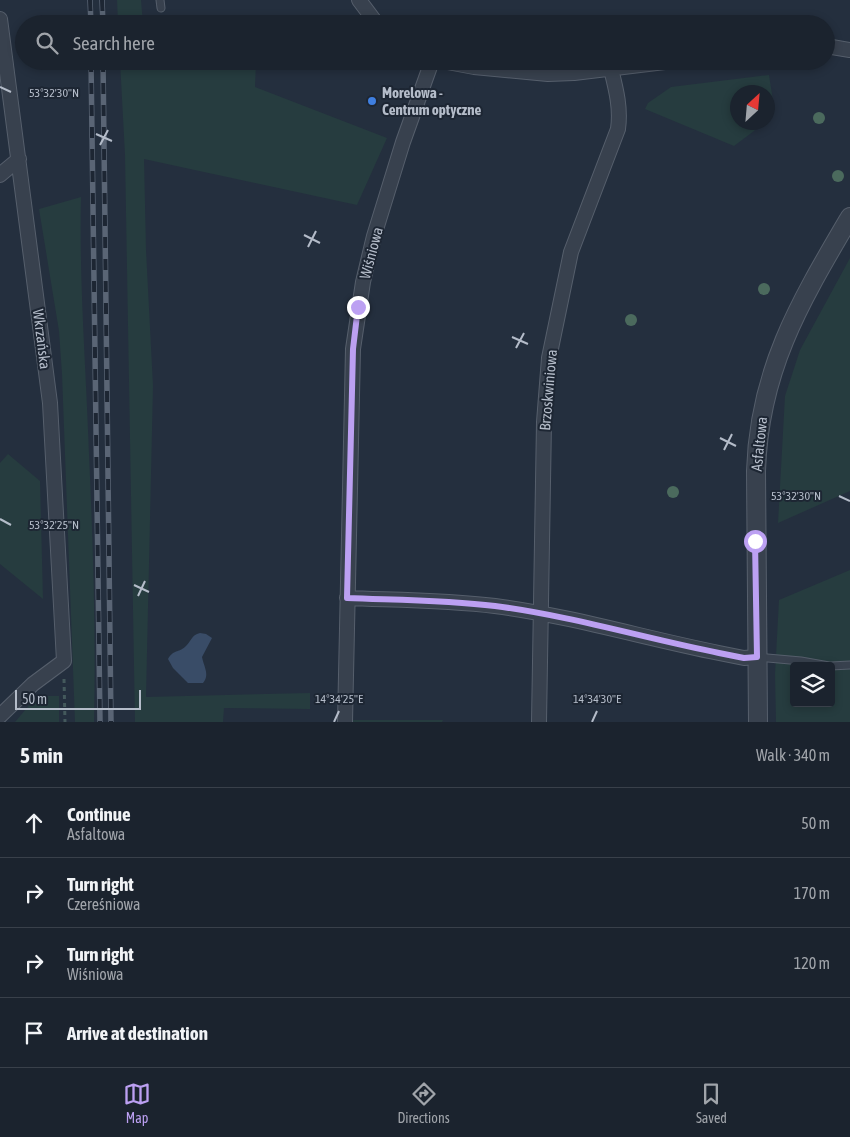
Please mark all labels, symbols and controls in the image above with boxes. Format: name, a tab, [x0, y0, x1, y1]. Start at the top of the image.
search box	[15, 15, 835, 70]
icon: search	[33, 29, 61, 57]
text: Search here	[73, 32, 155, 54]
place label: Morelowa - Centrum optyczne	[382, 84, 481, 118]
north arrow	[730, 85, 775, 130]
text: 53°32'30"N	[29, 86, 79, 100]
marker: Morelowa - Centrum optyczne	[366, 95, 378, 107]
street label: Wiśniowa	[356, 225, 386, 281]
route end	[347, 296, 370, 319]
street label: Wkrzańska	[30, 308, 54, 370]
street label: Brzoskwiniowa	[536, 349, 560, 431]
street label: Asfaltowa	[748, 416, 770, 472]
text: 53°32'30"N	[771, 489, 821, 503]
text: 53°32'25"N	[29, 518, 79, 532]
route start	[744, 530, 767, 553]
map controls	[790, 662, 835, 707]
button: layers	[790, 662, 835, 707]
scale bar	[15, 687, 141, 710]
text: 50 m	[22, 691, 47, 707]
text: 14°34'25"E	[315, 692, 363, 706]
text: 14°34'30"E	[573, 692, 621, 706]
text: 5 min	[20, 743, 63, 767]
text: Walk · 340 m	[756, 746, 830, 764]
text: Continue	[67, 803, 131, 825]
icon: ahead	[20, 809, 48, 837]
text: 50 m	[801, 814, 830, 832]
text: Asfaltowa	[67, 825, 125, 843]
text: Turn right	[67, 873, 134, 895]
icon: right	[20, 879, 48, 907]
text: 170 m	[794, 884, 830, 902]
text: Czereśniowa	[67, 895, 140, 913]
text: Turn right	[67, 943, 134, 965]
icon: right	[20, 949, 48, 977]
text: 120 m	[794, 954, 830, 972]
text: Wiśniowa	[67, 965, 124, 983]
icon: arrive	[20, 1019, 48, 1047]
text: Arrive at destination	[67, 1022, 208, 1044]
tab: Map	[123, 1080, 151, 1126]
tab: Directions	[397, 1080, 450, 1126]
tab: Saved	[696, 1080, 727, 1126]

